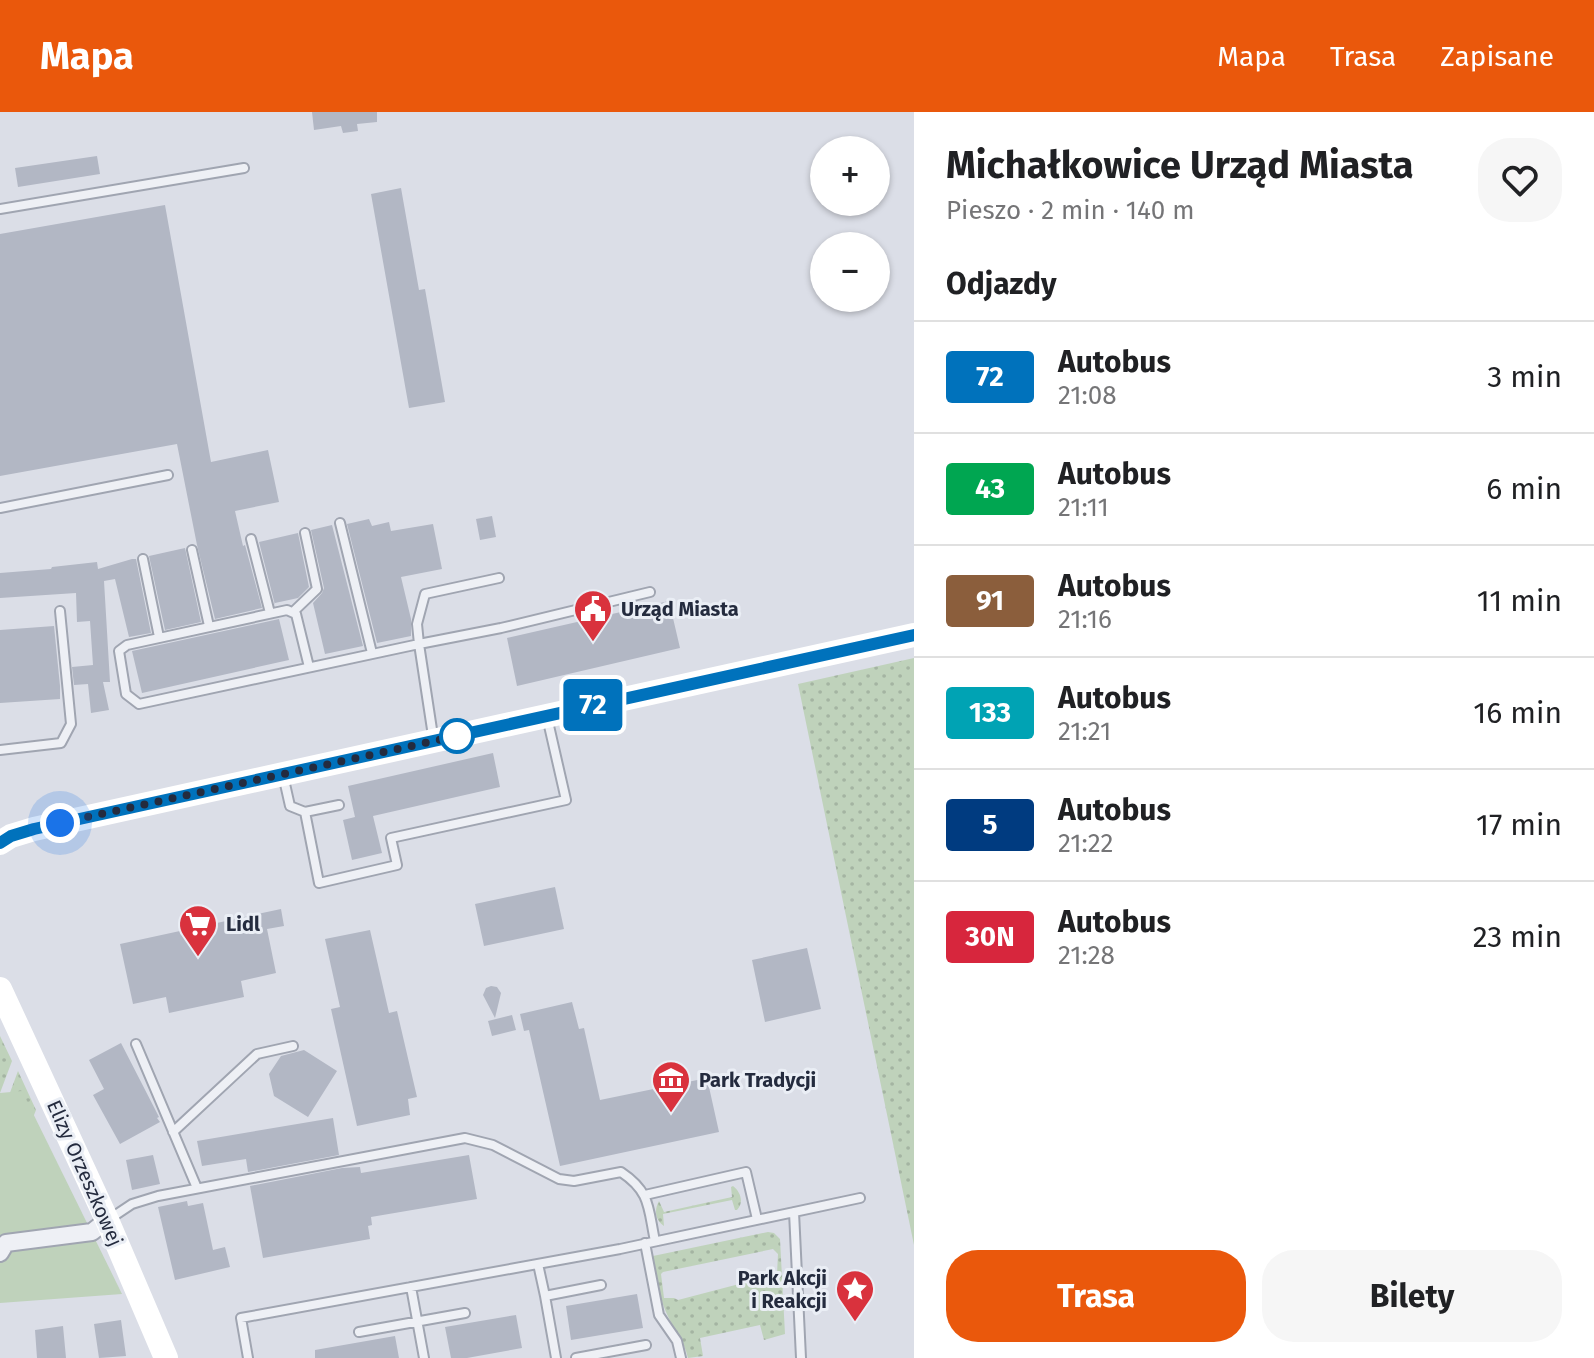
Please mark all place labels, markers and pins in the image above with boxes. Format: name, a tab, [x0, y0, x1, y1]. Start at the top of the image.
public building icon: Urząd Miasta	[572, 588, 614, 643]
place label: Urząd Miasta	[621, 597, 739, 621]
unlabelled marker	[440, 719, 474, 753]
supermarket icon: Lidl	[177, 903, 219, 958]
place label: Lidl	[226, 912, 260, 936]
museum icon: Park Tradycji	[650, 1059, 692, 1114]
place label: Park Tradycji	[699, 1068, 816, 1092]
place label: Park Akcji i Reakcji	[738, 1266, 827, 1313]
place icon: Park Akcji i Reakcji	[834, 1268, 876, 1323]

